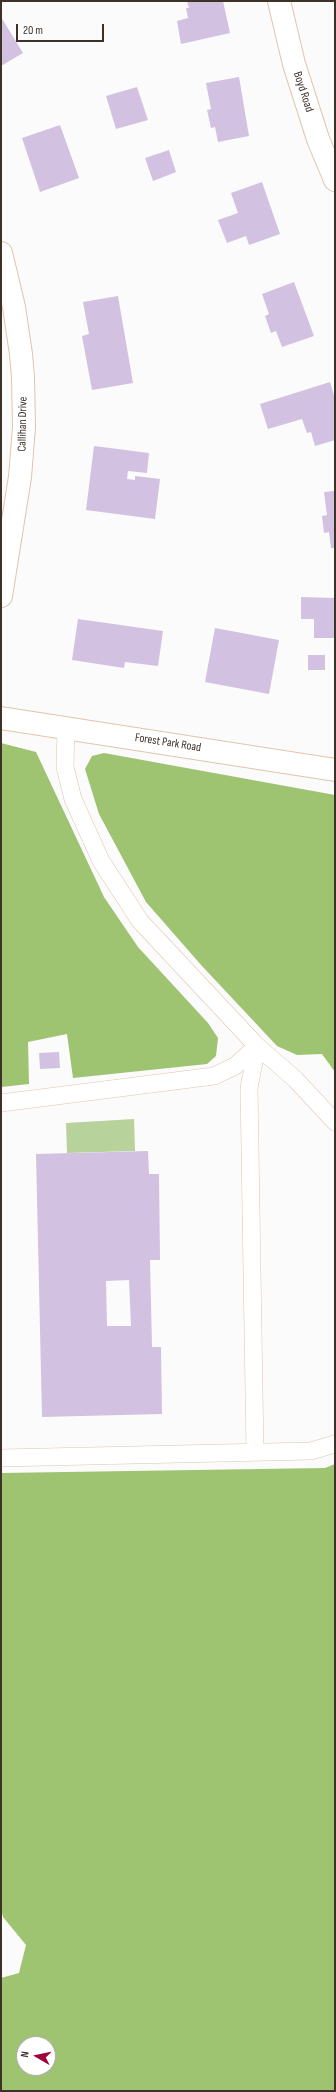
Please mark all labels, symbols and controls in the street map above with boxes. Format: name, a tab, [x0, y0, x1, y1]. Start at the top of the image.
scale bar	[18, 16, 106, 42]
text: 20 m	[23, 23, 43, 38]
street label: Boyd Road	[290, 70, 316, 114]
street label: Callihan Drive	[15, 396, 31, 452]
street label: Forest Park Road	[134, 731, 202, 755]
north arrow	[16, 2036, 56, 2076]
text: N	[18, 2050, 32, 2058]

